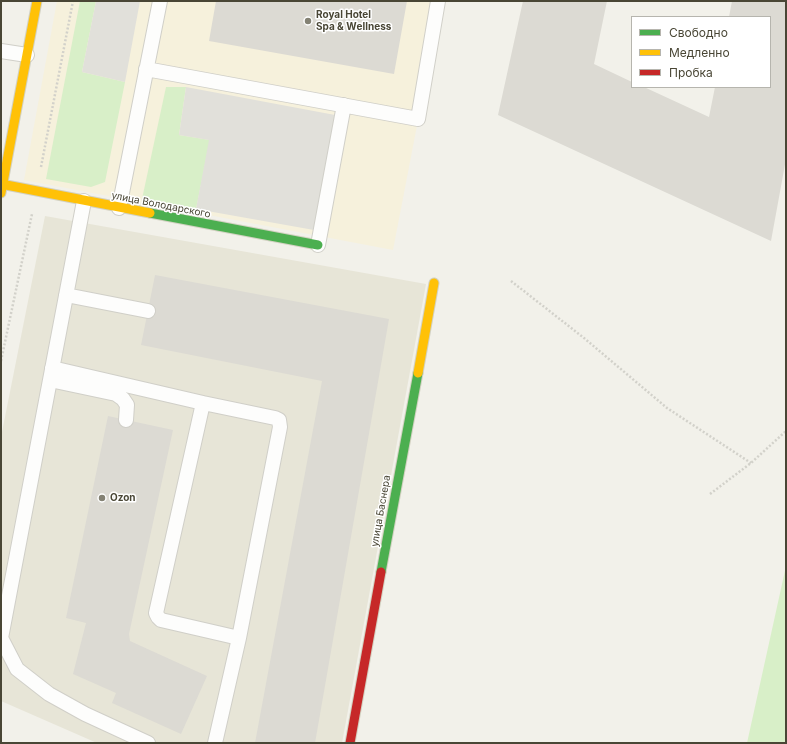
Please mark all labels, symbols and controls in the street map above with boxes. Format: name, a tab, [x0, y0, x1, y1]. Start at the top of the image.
place label: Royal Hotel Spa & Wеllness	[316, 9, 391, 32]
marker: Royal Hotel Spa & Wеllness	[303, 16, 313, 26]
legend	[631, 16, 771, 88]
text: Свободно	[669, 25, 728, 40]
text: Медленно	[669, 45, 730, 60]
text: Пробка	[669, 65, 713, 80]
street label: улица Володарского	[110, 190, 212, 220]
street label: улица Баснера	[369, 474, 393, 548]
place label: Ozon	[110, 492, 136, 504]
marker: Ozon	[97, 493, 107, 503]

